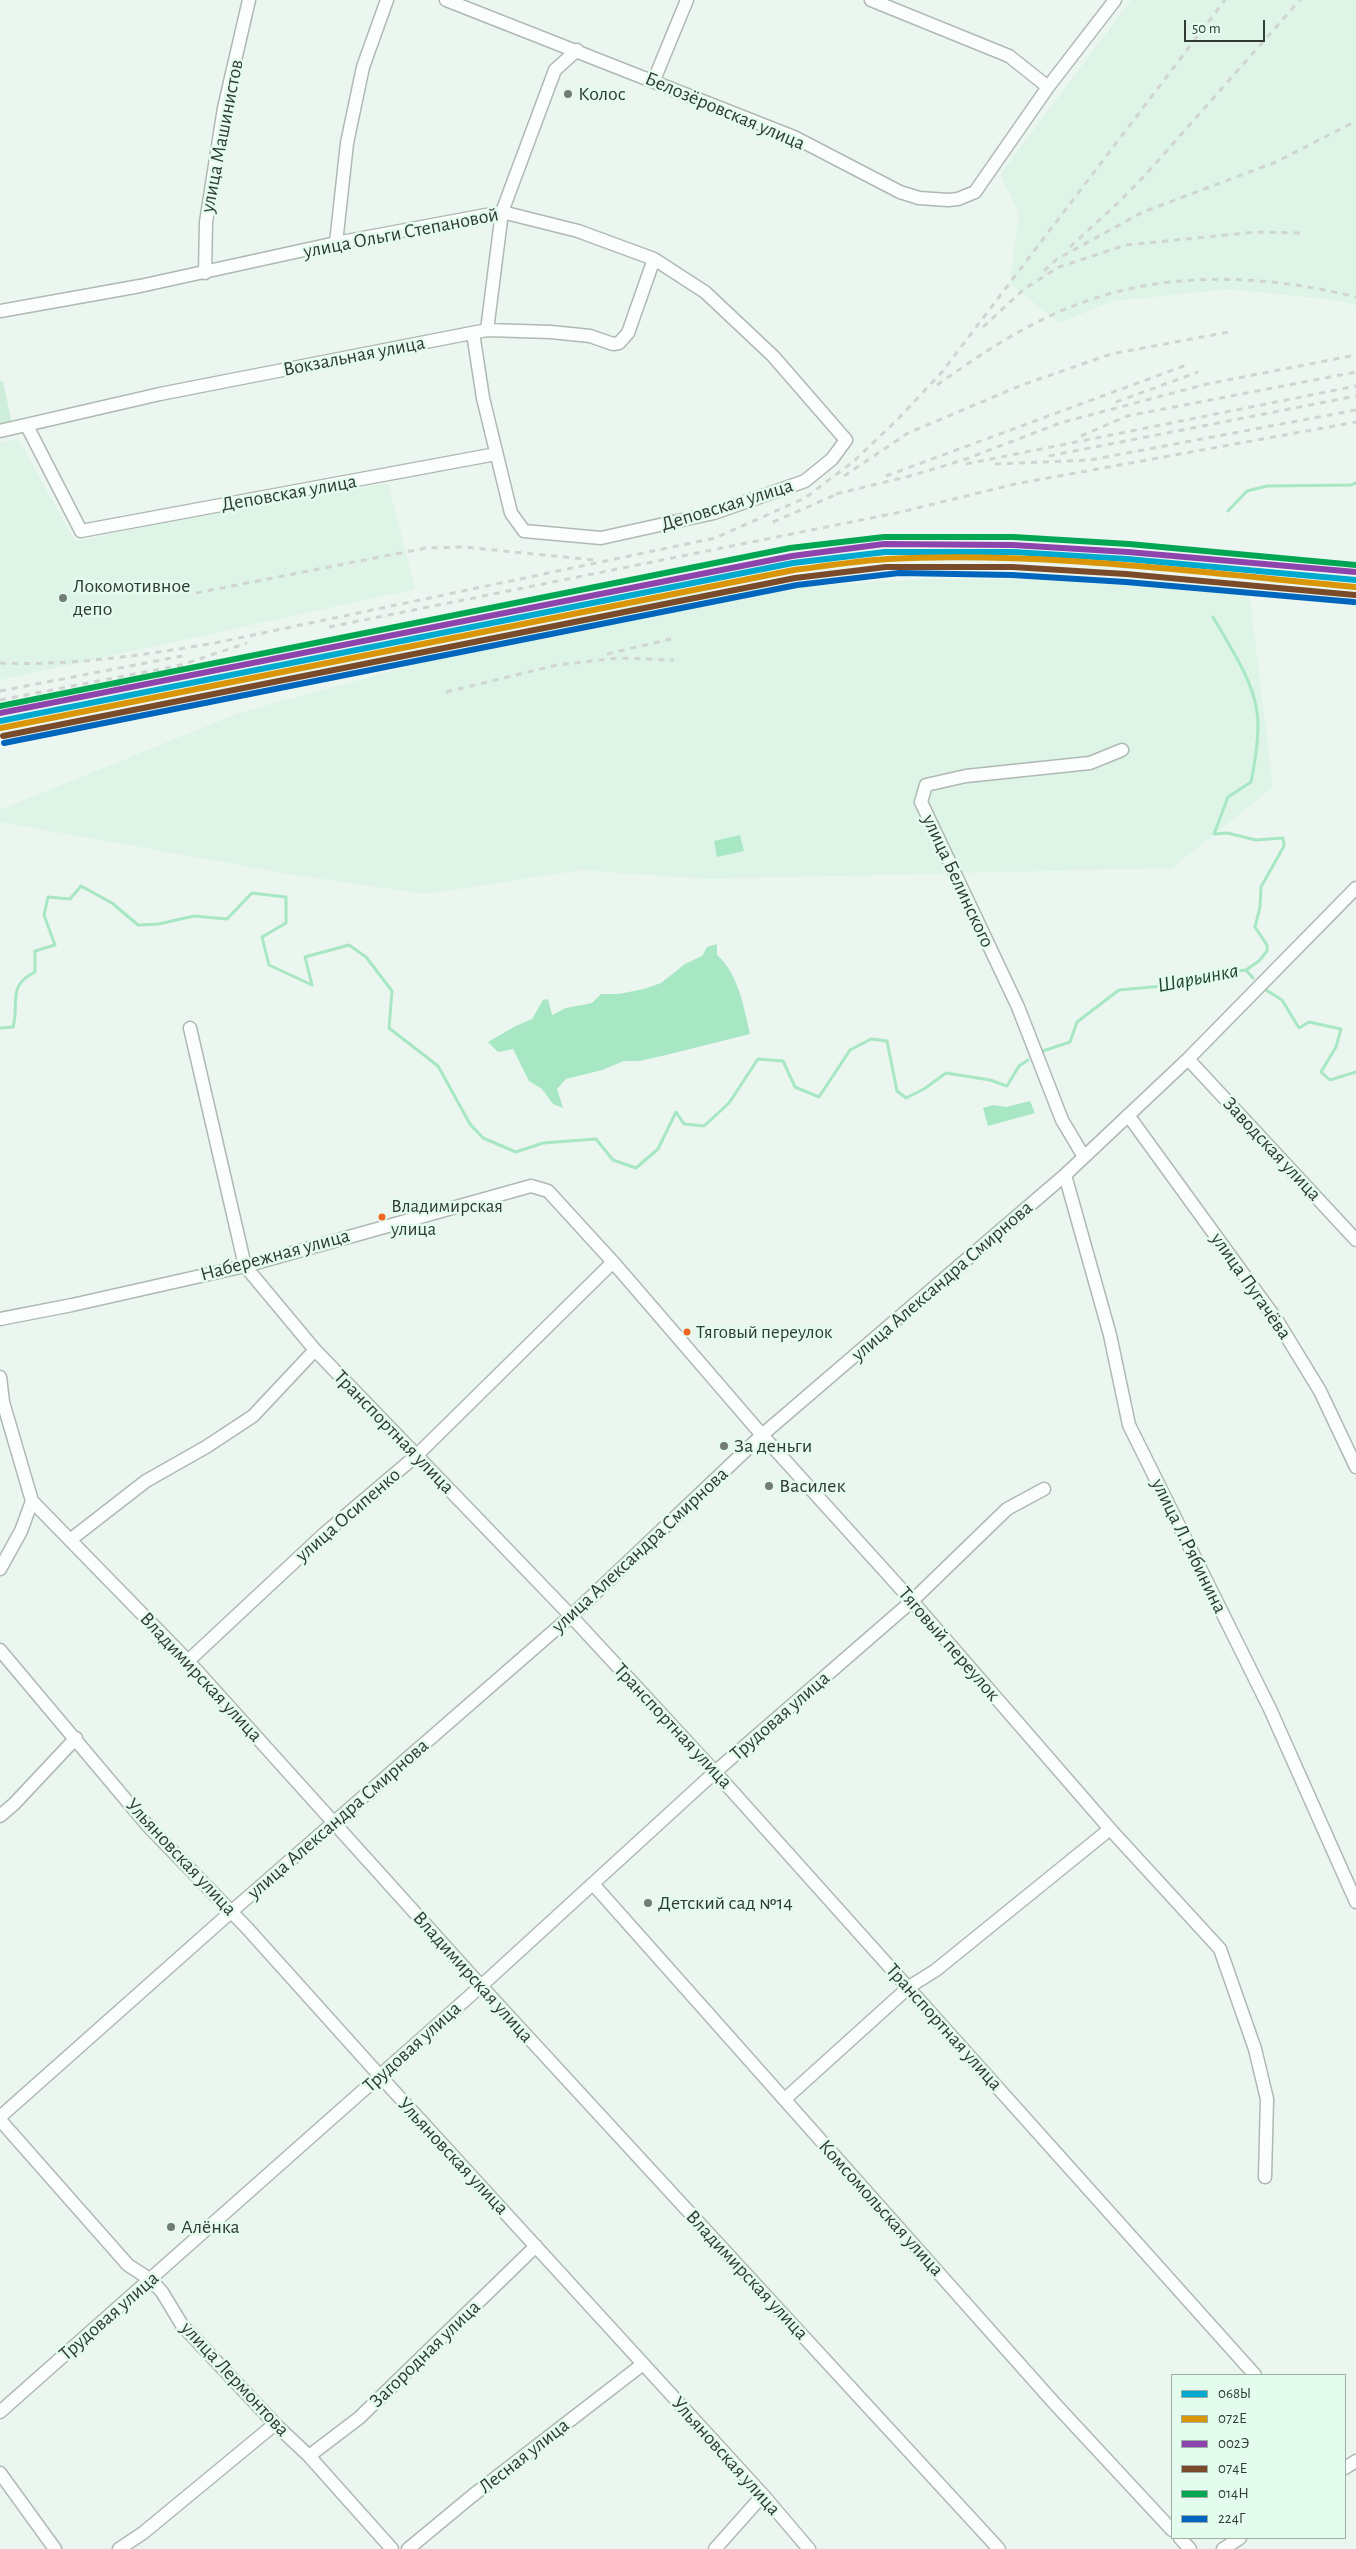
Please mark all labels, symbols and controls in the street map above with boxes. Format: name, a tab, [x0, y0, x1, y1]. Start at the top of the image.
scale bar	[1186, 10, 1267, 42]
text: 50 m	[1192, 21, 1221, 36]
street label: улица Машинистов	[195, 57, 249, 215]
street label: Белозёровская улица	[641, 66, 809, 156]
place label: Колос	[578, 82, 626, 106]
marker: Колос	[562, 88, 574, 100]
street label: улица Ольги Степановой	[301, 202, 501, 264]
street label: Вокзальная улица	[281, 330, 427, 382]
street label: Деповская улица	[219, 469, 359, 517]
street label: Деповская улица	[658, 473, 796, 537]
place label: Локомотивное депо	[73, 574, 190, 621]
marker: Локомотивное депо	[57, 592, 69, 604]
street label: улица Белинского	[917, 811, 999, 951]
water label: Шарьинка	[1155, 958, 1241, 998]
street label: Заводская улица	[1218, 1092, 1326, 1206]
place label: Владимирская улица	[391, 1195, 503, 1239]
street label: улица Александра Смирнова	[846, 1196, 1038, 1366]
marker: Владимирская улица	[377, 1212, 387, 1222]
street label: Набережная улица	[198, 1223, 352, 1287]
street label: улица Пугачёва	[1205, 1228, 1297, 1344]
place label: Тяговый переулок	[696, 1321, 832, 1343]
marker: Тяговый переулок	[682, 1327, 692, 1337]
street label: Транспортная улица	[329, 1365, 459, 1499]
place label: За деньги	[734, 1434, 812, 1458]
marker: За деньги	[718, 1440, 730, 1452]
street label: улица Александра Смирнова	[547, 1462, 733, 1638]
street label: улица Осипенко	[291, 1463, 405, 1567]
place label: Василек	[779, 1474, 846, 1498]
street label: улица Л.Рябинина	[1146, 1475, 1232, 1617]
marker: Василек	[763, 1480, 775, 1492]
street label: Тяговый переулок	[893, 1582, 1005, 1706]
street label: Владимирская улица	[135, 1607, 267, 1747]
street label: Транспортная улица	[609, 1658, 737, 1794]
street label: Трудовая улица	[725, 1666, 835, 1766]
street label: улица Александра Смирнова	[242, 1734, 434, 1904]
street label: Ульяновская улица	[120, 1793, 242, 1921]
place label: Детский сад №14	[658, 1891, 793, 1915]
marker: Детский сад №14	[642, 1897, 654, 1909]
street label: Владимирская улица	[408, 1906, 538, 2048]
street label: Транспортная улица	[881, 1958, 1007, 2096]
street label: Трудовая улица	[358, 1997, 466, 2097]
street label: Ульяновская улица	[392, 2092, 514, 2220]
street label: Комсомольская улица	[813, 2135, 949, 2281]
street label: Владимирская улица	[681, 2205, 813, 2345]
place label: Алёнка	[181, 2215, 240, 2239]
marker: Алёнка	[165, 2221, 177, 2233]
street label: Трудовая улица	[54, 2266, 164, 2366]
street label: Загородная улица	[365, 2295, 485, 2413]
street label: улица Лермонтова	[176, 2316, 294, 2442]
legend	[1171, 2374, 1346, 2539]
text: 068Ы	[1218, 2386, 1251, 2401]
street label: Ульяновская улица	[666, 2391, 786, 2521]
text: 072Е	[1218, 2411, 1247, 2426]
street label: Лесная улица	[474, 2413, 574, 2499]
text: 002Э	[1218, 2436, 1249, 2451]
text: 074Е	[1218, 2461, 1247, 2476]
text: 014Н	[1218, 2486, 1249, 2501]
text: 224Г	[1218, 2511, 1246, 2526]

